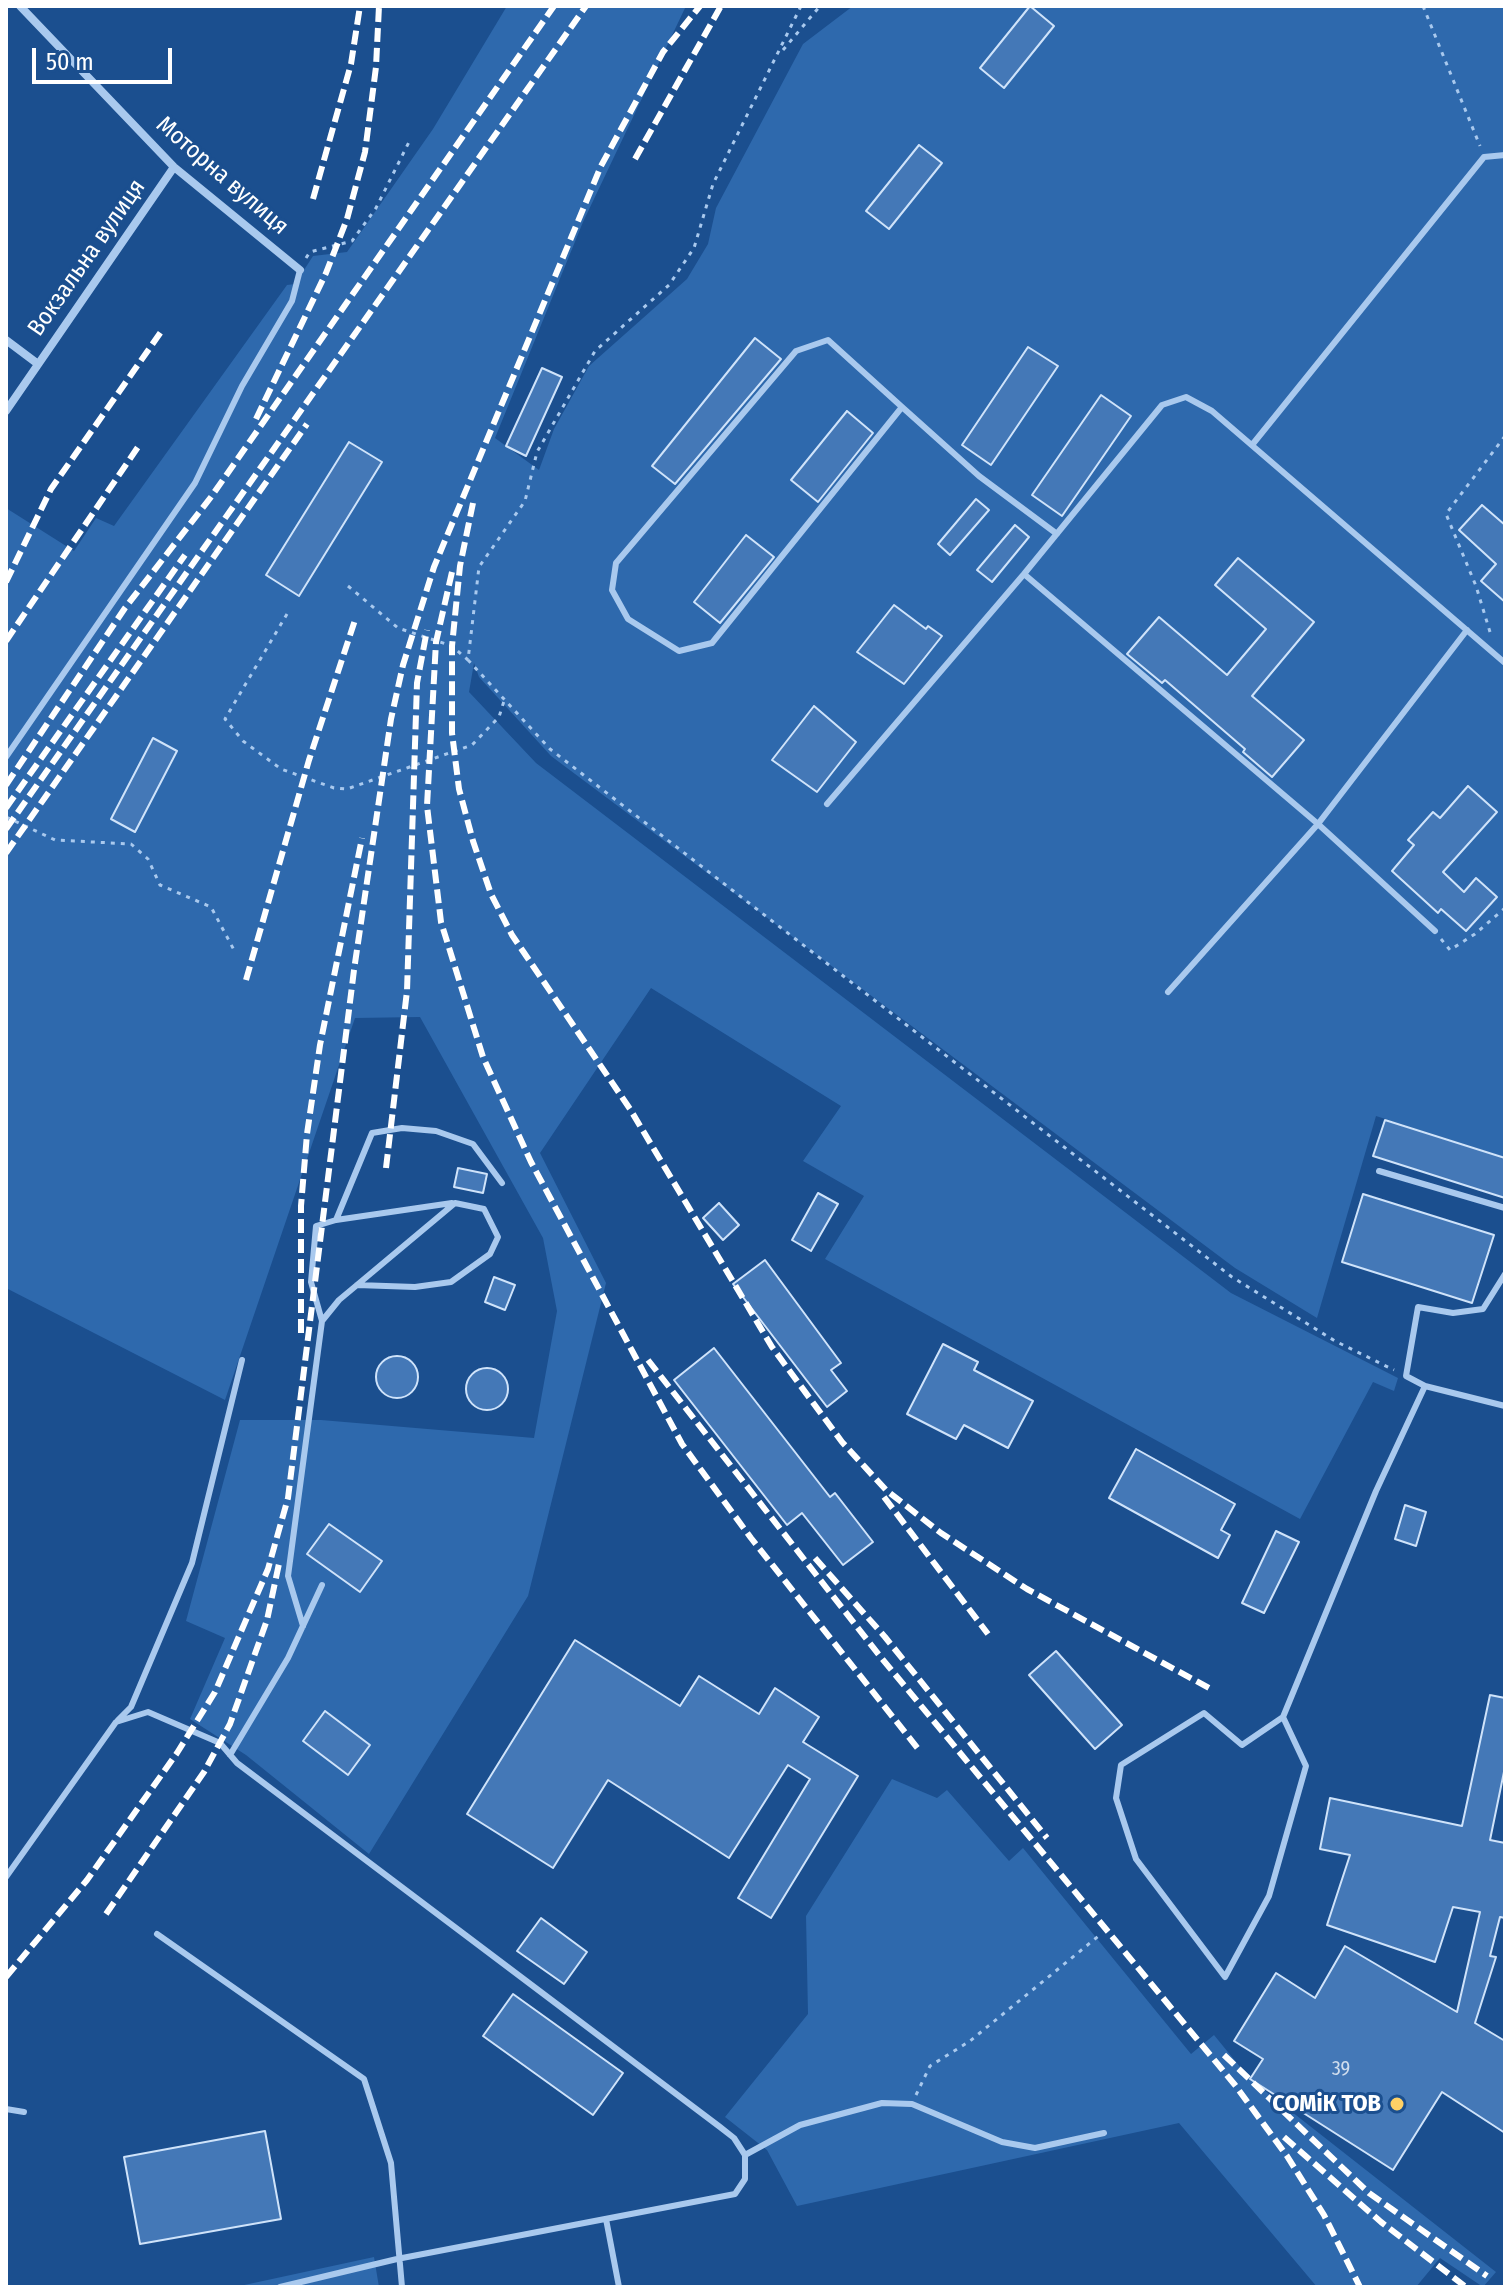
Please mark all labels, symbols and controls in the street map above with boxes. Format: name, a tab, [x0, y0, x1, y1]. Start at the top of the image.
scale bar	[36, 32, 176, 82]
text: 50 m	[46, 48, 94, 76]
street label: Моторна вулиця	[150, 111, 294, 241]
street label: Вокзальна вулиця	[22, 174, 152, 342]
house number: 39	[1332, 2057, 1350, 2081]
place label: СОМіК ТОВ	[1272, 2090, 1381, 2118]
marker: СОМіК ТОВ	[1388, 2095, 1406, 2113]

